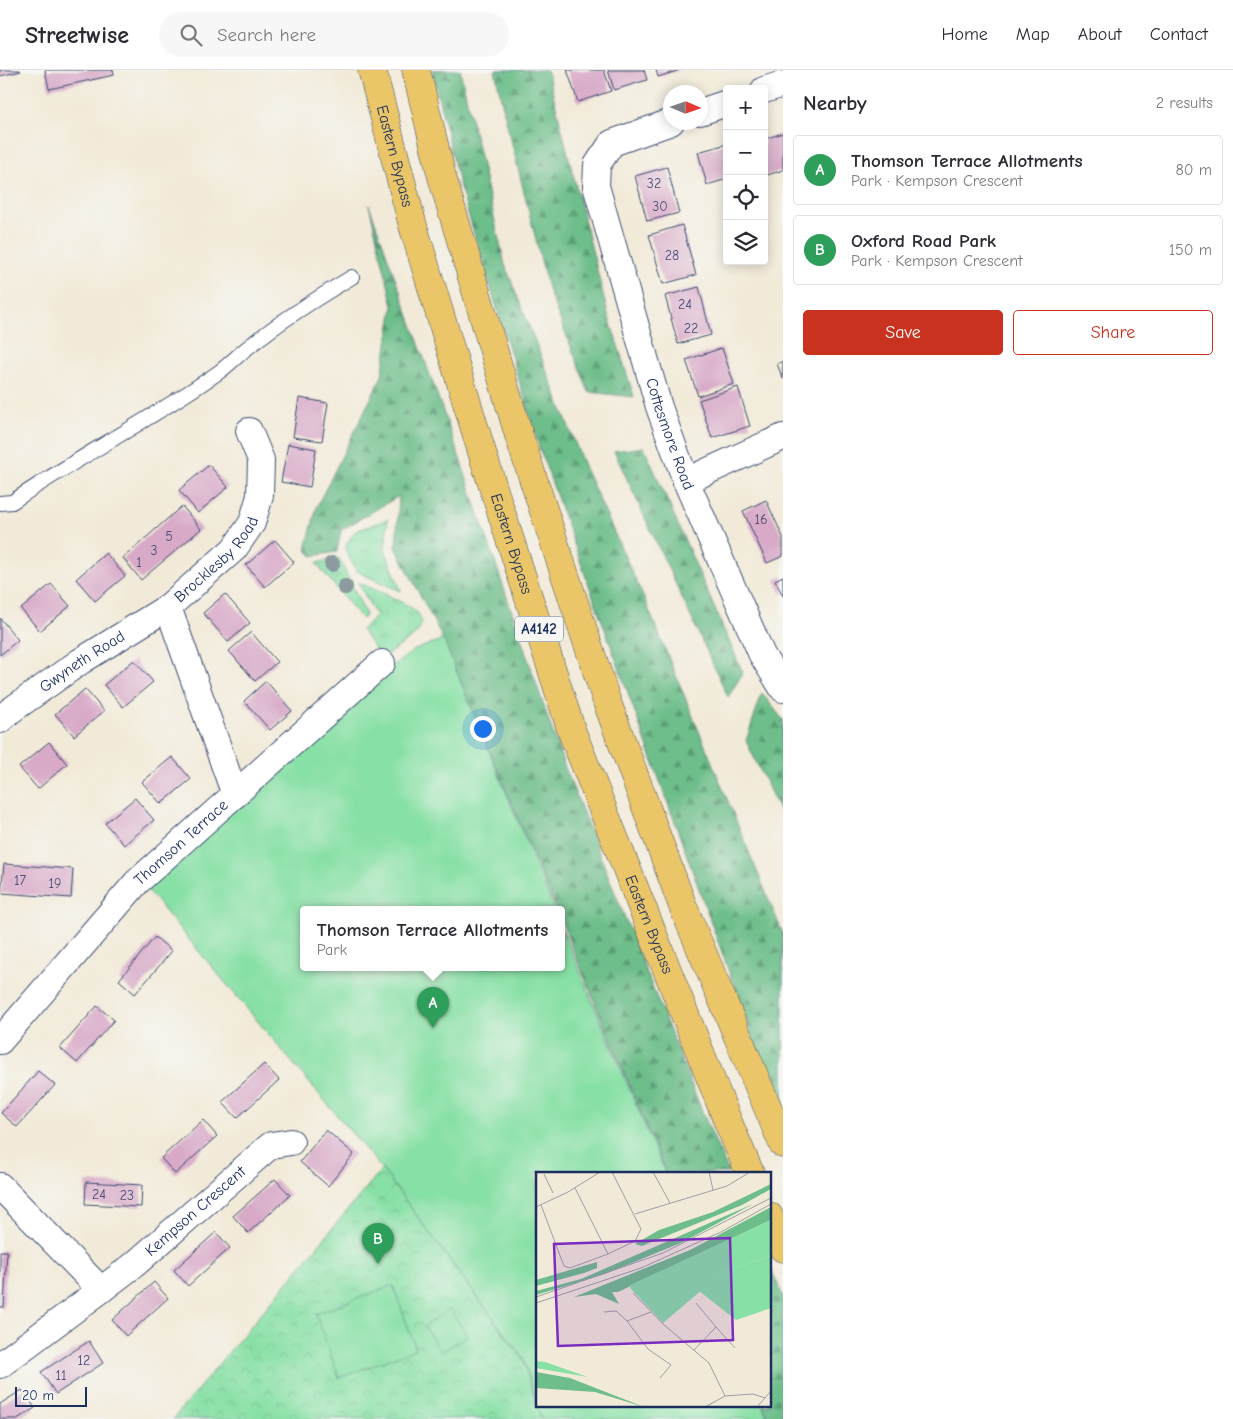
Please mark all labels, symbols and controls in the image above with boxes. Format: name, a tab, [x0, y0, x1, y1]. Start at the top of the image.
search box	[159, 12, 509, 57]
text: Streetwise	[25, 21, 129, 49]
icon: search	[177, 21, 205, 49]
text: Search here	[217, 24, 316, 46]
text: Home	[941, 24, 988, 45]
text: Map	[1016, 24, 1050, 45]
text: About	[1078, 24, 1122, 45]
text: Contact	[1150, 24, 1208, 45]
north arrow	[663, 85, 708, 130]
map controls	[723, 85, 768, 265]
button: +	[723, 85, 768, 130]
text: Nearby	[803, 91, 867, 115]
text: 2 results	[1156, 94, 1213, 112]
street label: Eastern Bypass	[373, 103, 417, 209]
button: −	[723, 130, 768, 175]
text: Thomson Terrace Allotments	[851, 150, 1083, 172]
text: A	[816, 161, 824, 179]
text: 80 m	[1175, 161, 1212, 179]
text: Park · Kempson Crescent	[851, 172, 1023, 190]
house number: 32	[647, 175, 661, 192]
button: locate	[723, 175, 768, 220]
house number: 30	[652, 198, 668, 215]
button: layers	[723, 220, 768, 265]
text: Oxford Road Park	[851, 230, 996, 252]
text: B	[815, 241, 825, 259]
text: 150 m	[1169, 241, 1212, 259]
house number: 28	[665, 247, 679, 264]
text: Park · Kempson Crescent	[851, 252, 1023, 270]
house number: 24	[678, 296, 692, 313]
button: Save	[803, 310, 1003, 355]
button: Share	[1013, 310, 1213, 355]
house number: 22	[684, 320, 698, 337]
street label: Cottesmore Road	[642, 376, 698, 493]
street label: Eastern Bypass	[487, 491, 536, 597]
house number: 16	[754, 511, 768, 528]
street label: Brocklesby Road	[171, 515, 262, 606]
house number: 5	[165, 528, 173, 545]
house number: 3	[150, 542, 158, 559]
house number: 1	[136, 554, 142, 571]
road number: A4142	[515, 616, 563, 642]
street label: Gwyneth Road	[36, 627, 128, 696]
your location	[470, 716, 496, 742]
street label: Thomson Terrace	[131, 796, 232, 889]
house number: 17	[14, 872, 26, 889]
street label: Eastern Bypass	[621, 873, 677, 977]
house number: 19	[49, 875, 61, 892]
popup	[300, 906, 565, 971]
text: Thomson Terrace Allotments	[317, 919, 548, 941]
text: Park	[317, 941, 347, 959]
pin: A	[417, 987, 449, 1028]
street label: Kempson Crescent	[141, 1162, 250, 1260]
inset map	[536, 1172, 770, 1406]
house number: 24	[92, 1186, 106, 1203]
house number: 23	[120, 1187, 134, 1204]
pin: B	[362, 1223, 394, 1264]
house number: 12	[78, 1352, 90, 1369]
house number: 11	[55, 1367, 67, 1384]
scale bar	[15, 1384, 88, 1407]
text: 20 m	[22, 1387, 54, 1404]

